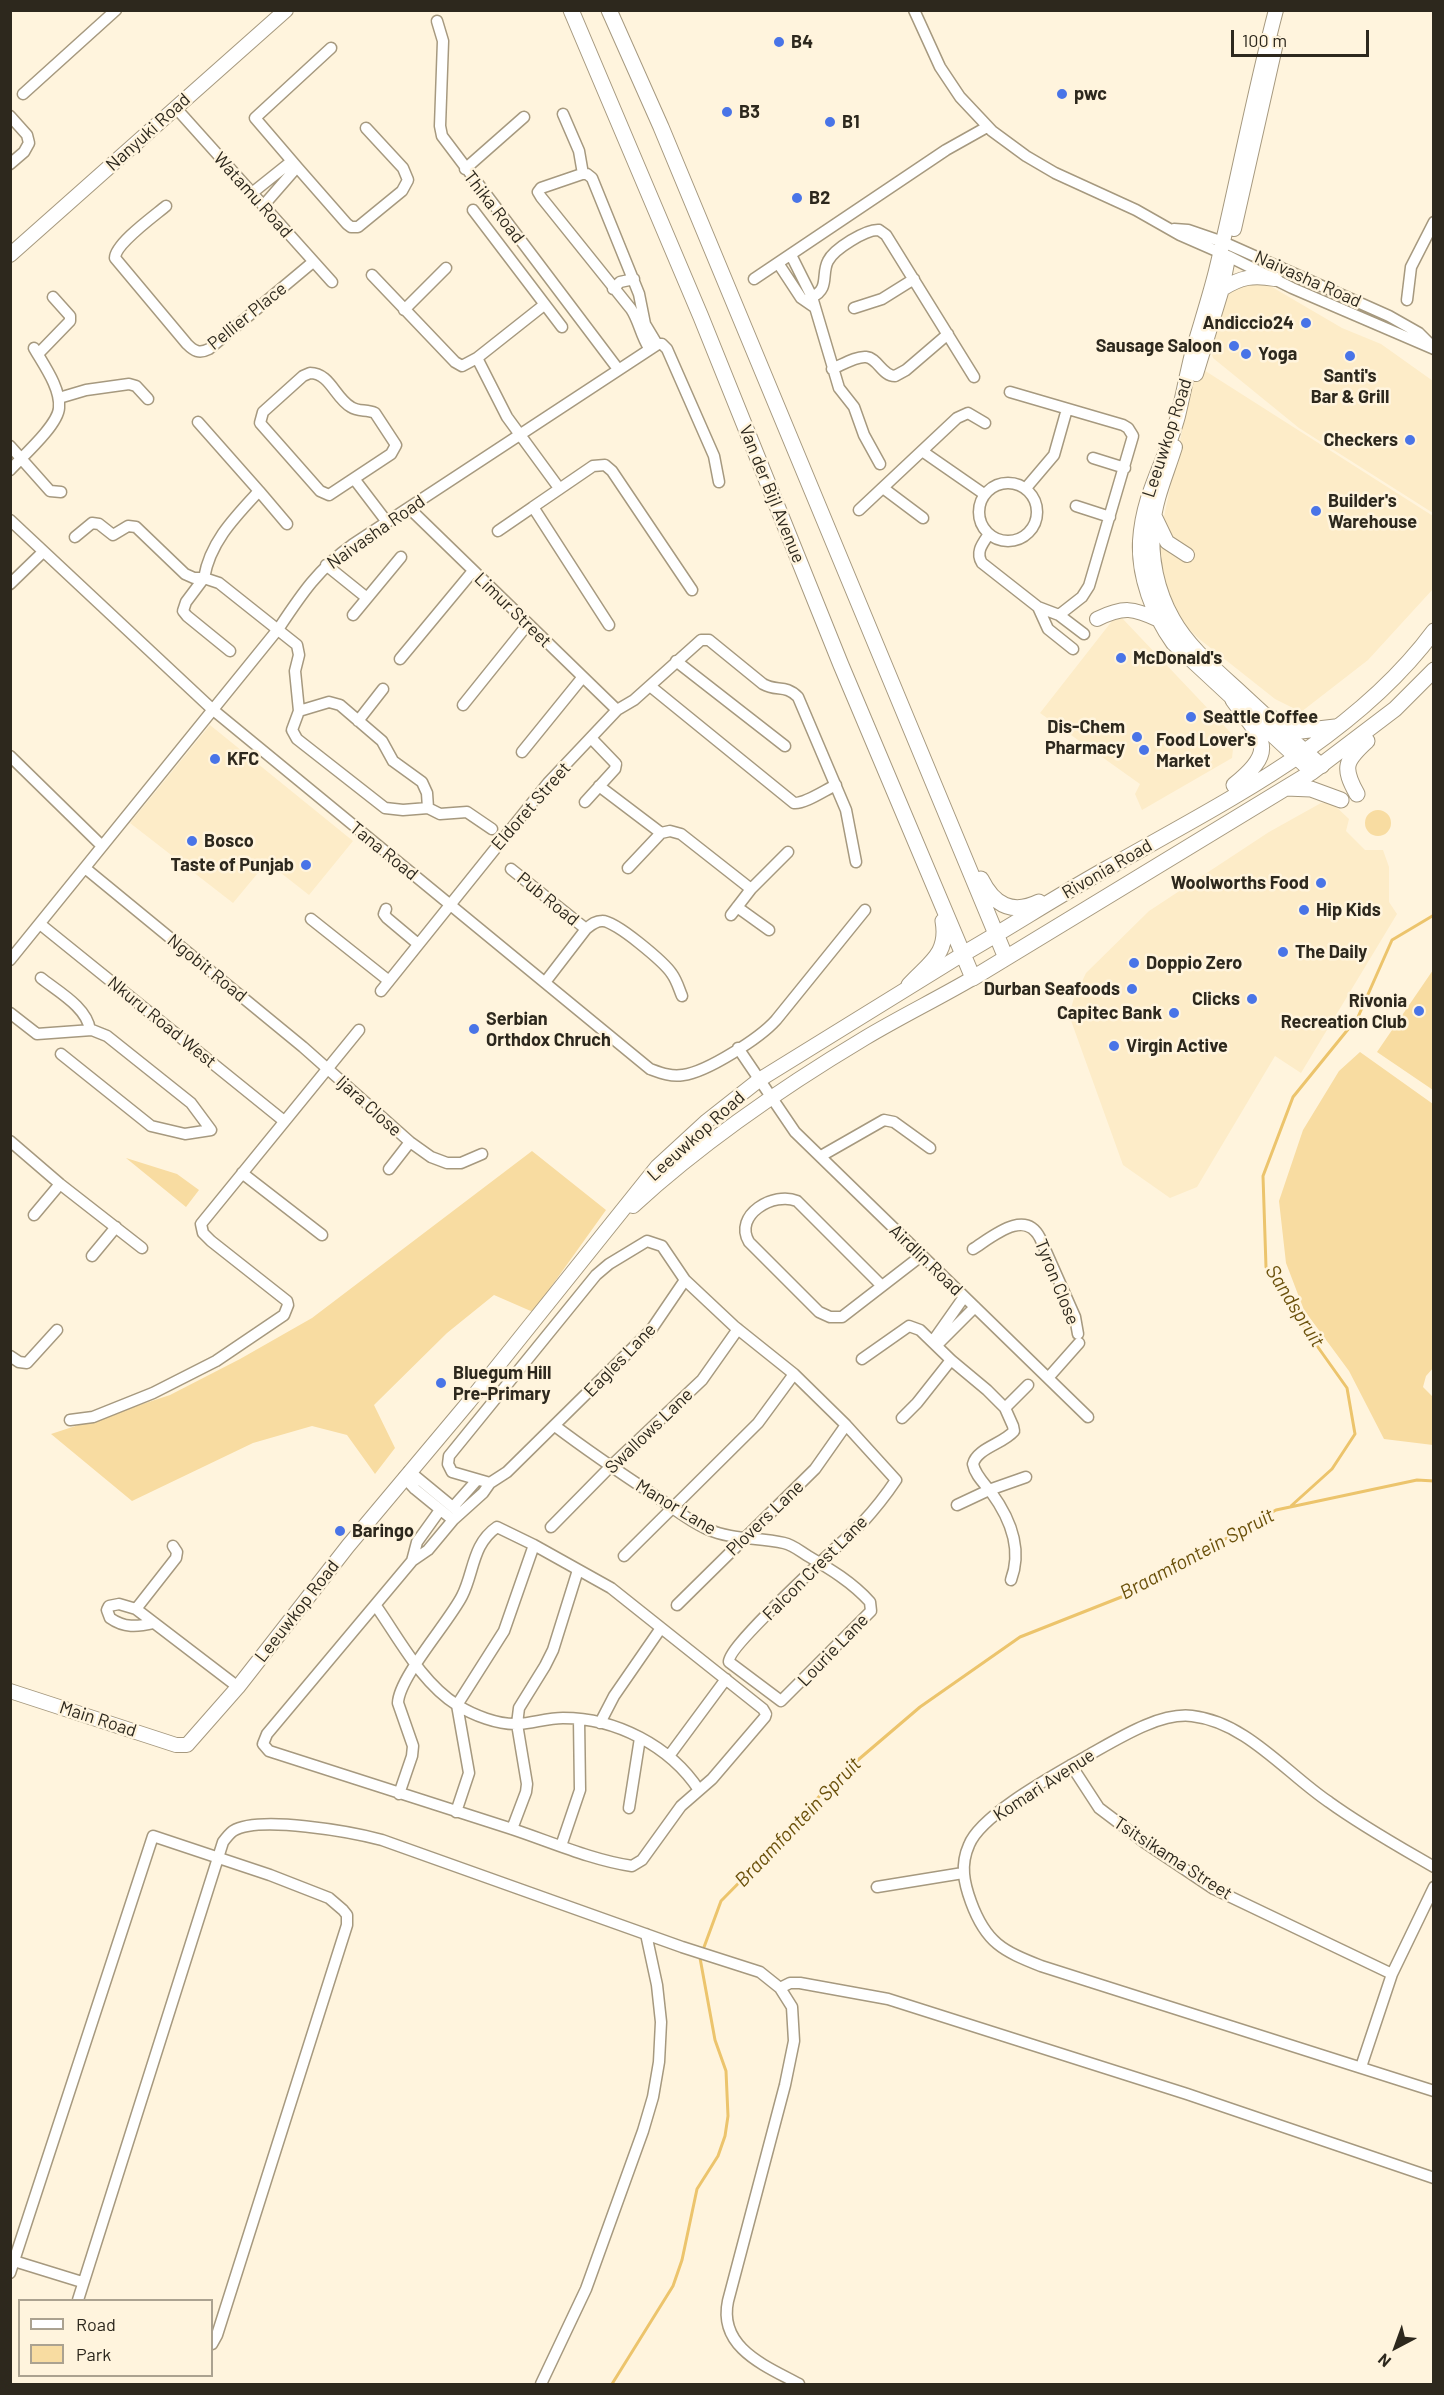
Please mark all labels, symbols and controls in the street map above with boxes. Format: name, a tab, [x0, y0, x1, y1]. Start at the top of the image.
scale bar	[1234, 18, 1372, 56]
text: 100 m	[1242, 29, 1287, 51]
place label: B4	[791, 31, 813, 53]
marker: B4	[772, 35, 786, 49]
place label: pwc	[1074, 83, 1107, 105]
marker: pwc	[1055, 87, 1069, 101]
street label: Nanyuki Road	[101, 89, 195, 175]
place label: B3	[739, 101, 760, 123]
marker: B3	[720, 105, 734, 119]
place label: B1	[842, 111, 860, 133]
marker: B1	[823, 115, 837, 129]
street label: Watamu Road	[209, 148, 297, 242]
street label: Thika Road	[459, 166, 529, 248]
place label: B2	[809, 187, 830, 209]
marker: B2	[790, 191, 804, 205]
street label: Naivasha Road	[1251, 246, 1365, 312]
street label: Pellier Place	[203, 278, 291, 354]
place label: Andiccio24	[1203, 312, 1294, 334]
marker: Andiccio24	[1299, 316, 1313, 330]
place label: Sausage Saloon	[1096, 335, 1222, 357]
marker: Sausage Saloon	[1227, 339, 1241, 353]
place label: Yoga	[1258, 343, 1297, 365]
marker: Yoga	[1239, 347, 1253, 361]
marker: Santi's Bar & Grill	[1343, 349, 1357, 363]
place label: Santi's Bar & Grill	[1311, 365, 1389, 407]
street label: Leeuwkop Road	[1138, 376, 1196, 500]
street label: Van der Bijl Avenue	[734, 422, 810, 566]
place label: Checkers	[1323, 429, 1398, 451]
marker: Checkers	[1403, 433, 1417, 447]
street label: Naivasha Road	[323, 490, 429, 574]
place label: Builder's Warehouse	[1328, 490, 1417, 532]
marker: Builder's Warehouse	[1309, 504, 1323, 518]
street label: Limur Street	[470, 568, 556, 652]
place label: McDonald's	[1133, 647, 1222, 669]
marker: McDonald's	[1114, 651, 1128, 665]
place label: Seattle Coffee	[1203, 706, 1318, 728]
marker: Seattle Coffee	[1184, 710, 1198, 724]
place label: Dis-Chem Pharmacy	[1045, 716, 1125, 758]
place label: Food Lover's Market	[1156, 729, 1256, 771]
marker: Dis-Chem Pharmacy	[1130, 730, 1144, 744]
marker: Food Lover's Market	[1137, 743, 1151, 757]
place label: KFC	[227, 748, 259, 770]
marker: KFC	[208, 752, 222, 766]
street label: Eldoret Street	[487, 757, 575, 855]
street label: Tana Road	[346, 817, 422, 885]
place label: Bosco	[204, 830, 254, 852]
marker: Bosco	[185, 834, 199, 848]
street label: Rivonia Road	[1058, 835, 1156, 903]
place label: Taste of Punjab	[170, 854, 294, 876]
marker: Taste of Punjab	[299, 858, 313, 872]
street label: Pub Road	[513, 867, 583, 931]
place label: Woolworths Food	[1171, 872, 1309, 894]
marker: Woolworths Food	[1314, 876, 1328, 890]
place label: Hip Kids	[1316, 899, 1381, 921]
marker: Hip Kids	[1297, 903, 1311, 917]
street label: Ngobit Road	[163, 929, 251, 1007]
place label: The Daily	[1295, 941, 1367, 963]
marker: The Daily	[1276, 945, 1290, 959]
place label: Doppio Zero	[1146, 952, 1242, 974]
marker: Doppio Zero	[1127, 956, 1141, 970]
street label: Nkuru Road West	[103, 972, 221, 1072]
place label: Durban Seafoods	[984, 978, 1120, 1000]
marker: Durban Seafoods	[1125, 982, 1139, 996]
place label: Clicks	[1192, 988, 1240, 1010]
place label: Rivonia Recreation Club	[1281, 990, 1407, 1032]
marker: Clicks	[1245, 992, 1259, 1006]
place label: Capitec Bank	[1057, 1002, 1162, 1024]
marker: Rivonia Recreation Club	[1412, 1004, 1426, 1018]
marker: Capitec Bank	[1167, 1006, 1181, 1020]
place label: Serbian Orthdox Chruch	[486, 1008, 611, 1050]
marker: Serbian Orthdox Chruch	[467, 1022, 481, 1036]
place label: Virgin Active	[1126, 1035, 1228, 1057]
marker: Virgin Active	[1107, 1039, 1121, 1053]
street label: Ijara Close	[332, 1071, 406, 1141]
street label: Leeuwkop Road	[643, 1087, 749, 1185]
street label: Airdlin Road	[885, 1220, 967, 1300]
street label: Tyron Close	[1030, 1236, 1084, 1328]
water label: Sandspruit	[1260, 1260, 1330, 1352]
street label: Eagles Lane	[580, 1319, 660, 1401]
place label: Bluegum Hill Pre-Primary	[453, 1362, 551, 1404]
marker: Bluegum Hill Pre-Primary	[434, 1376, 448, 1390]
street label: Swallows Lane	[601, 1384, 697, 1478]
street label: Manor Lane	[632, 1475, 720, 1539]
street label: Plovers Lane	[722, 1476, 808, 1560]
water label: Braamfontein Spruit	[1116, 1503, 1278, 1605]
street label: Falcon Crest Lane	[758, 1511, 872, 1625]
place label: Baringo	[352, 1520, 414, 1542]
marker: Baringo	[333, 1524, 347, 1538]
street label: Leeuwkop Road	[250, 1556, 344, 1666]
street label: Lourie Lane	[793, 1609, 873, 1691]
street label: Main Road	[57, 1696, 139, 1742]
street label: Komari Avenue	[989, 1744, 1099, 1826]
water label: Braamfontein Spruit	[730, 1752, 866, 1892]
street label: Tsitsikama Street	[1110, 1812, 1236, 1904]
legend	[18, 2299, 213, 2377]
text: Road	[76, 2313, 116, 2335]
north arrow	[1366, 2317, 1426, 2377]
text: Park	[76, 2343, 111, 2365]
text: N	[1374, 2350, 1394, 2372]

